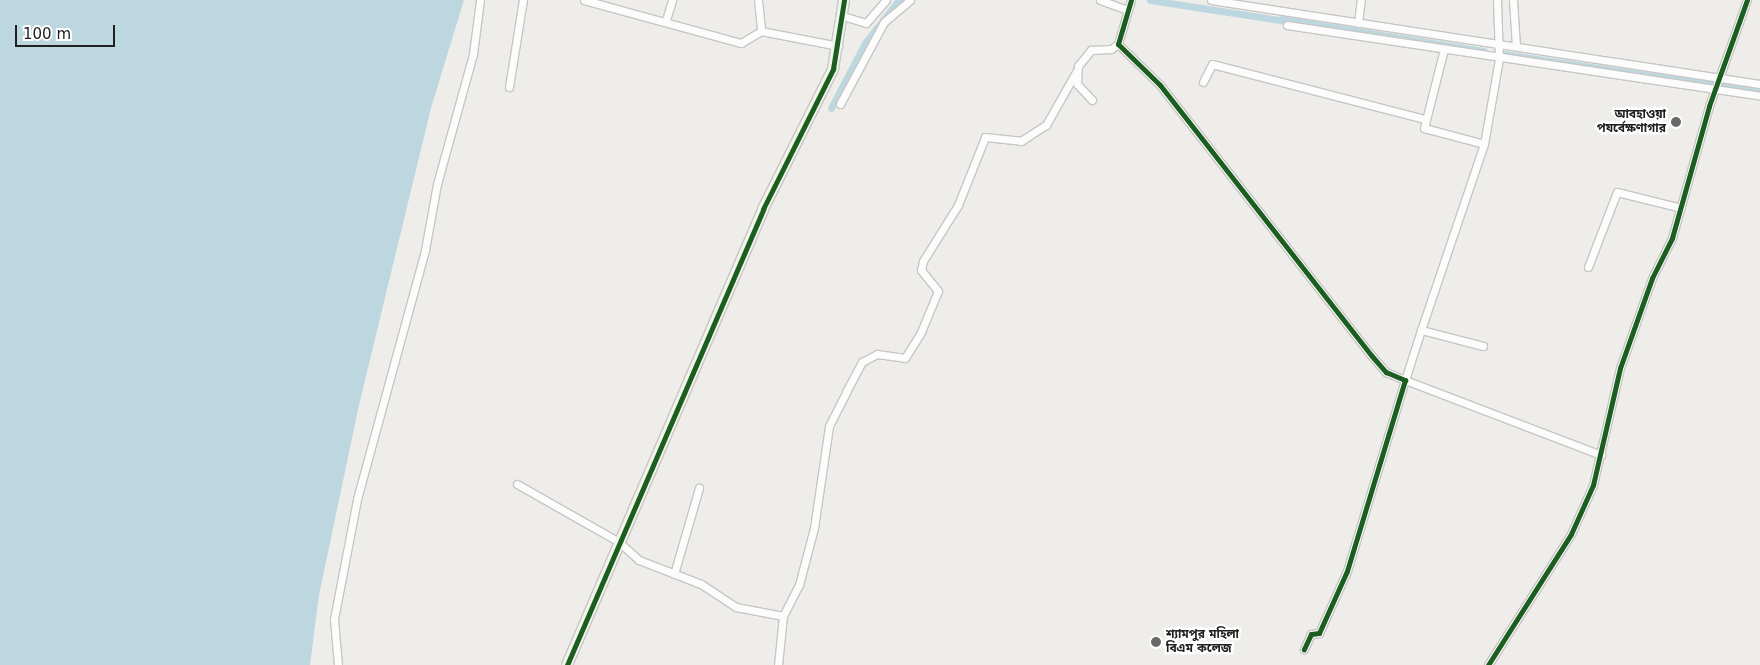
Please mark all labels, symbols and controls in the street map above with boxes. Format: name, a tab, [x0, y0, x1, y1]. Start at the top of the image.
scale bar	[18, 15, 118, 47]
text: 100 m	[23, 25, 71, 43]
place label: আবহাওয়া পযর্বেক্ষণাগার	[1597, 108, 1666, 136]
marker: আবহাওয়া পযর্বেক্ষণাগার	[1670, 116, 1682, 128]
place label: শ্যামপুর মহিলা বিএম কলেজ	[1166, 628, 1239, 656]
marker: শ্যামপুর মহিলা বিএম কলেজ	[1150, 636, 1162, 648]

